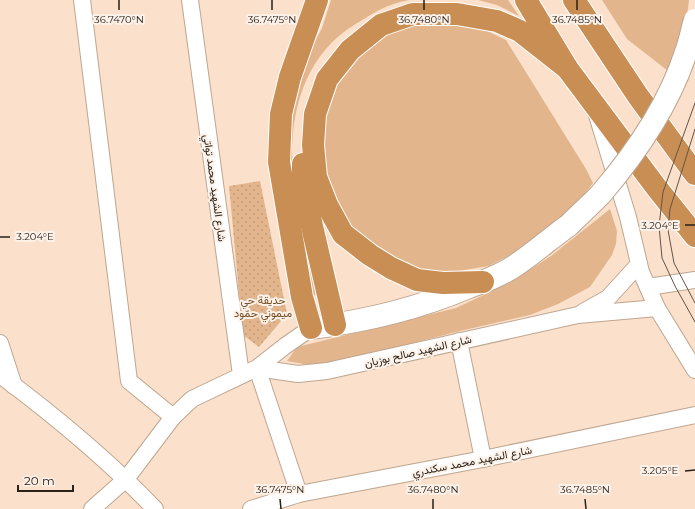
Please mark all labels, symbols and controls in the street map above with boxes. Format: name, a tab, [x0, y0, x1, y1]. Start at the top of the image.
text: 36.7470°N	[94, 13, 144, 26]
text: 36.7475°N	[248, 13, 296, 26]
text: 36.7480°N	[398, 13, 450, 26]
text: 36.7485°N	[552, 13, 602, 26]
street label: شارع الشهيد محمد تواتي	[198, 134, 229, 243]
text: 3.204°E	[641, 219, 679, 232]
text: 3.204°E	[16, 230, 54, 243]
park label: حديقة حي ميموني حمّود	[234, 293, 292, 323]
street label: شارع الشهيد صالح بوزيان	[363, 332, 473, 371]
street label: شارع الشهيد محمد سكندري	[411, 442, 534, 482]
text: 3.205°E	[642, 464, 679, 477]
scale bar	[18, 467, 73, 493]
text: 20 m	[24, 473, 55, 488]
text: 36.7475°N	[256, 483, 304, 496]
text: 36.7480°N	[407, 483, 459, 496]
text: 36.7485°N	[560, 483, 610, 496]

